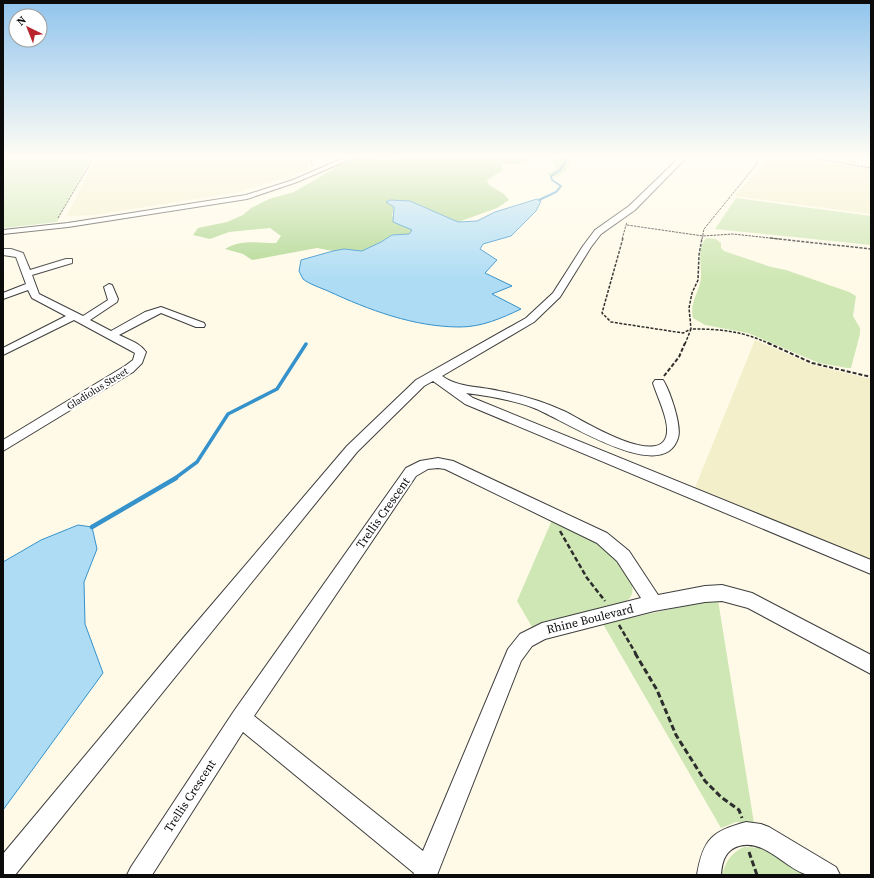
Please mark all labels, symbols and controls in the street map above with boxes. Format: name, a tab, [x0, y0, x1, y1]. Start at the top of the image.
north arrow	[8, 8, 48, 48]
text: N	[13, 13, 30, 29]
street label: Gladiolus Street	[64, 364, 131, 413]
street label: Trellis Crescent	[352, 474, 414, 552]
street label: Rhine Boulevard	[545, 600, 635, 638]
street label: Trellis Crescent	[161, 757, 220, 835]

